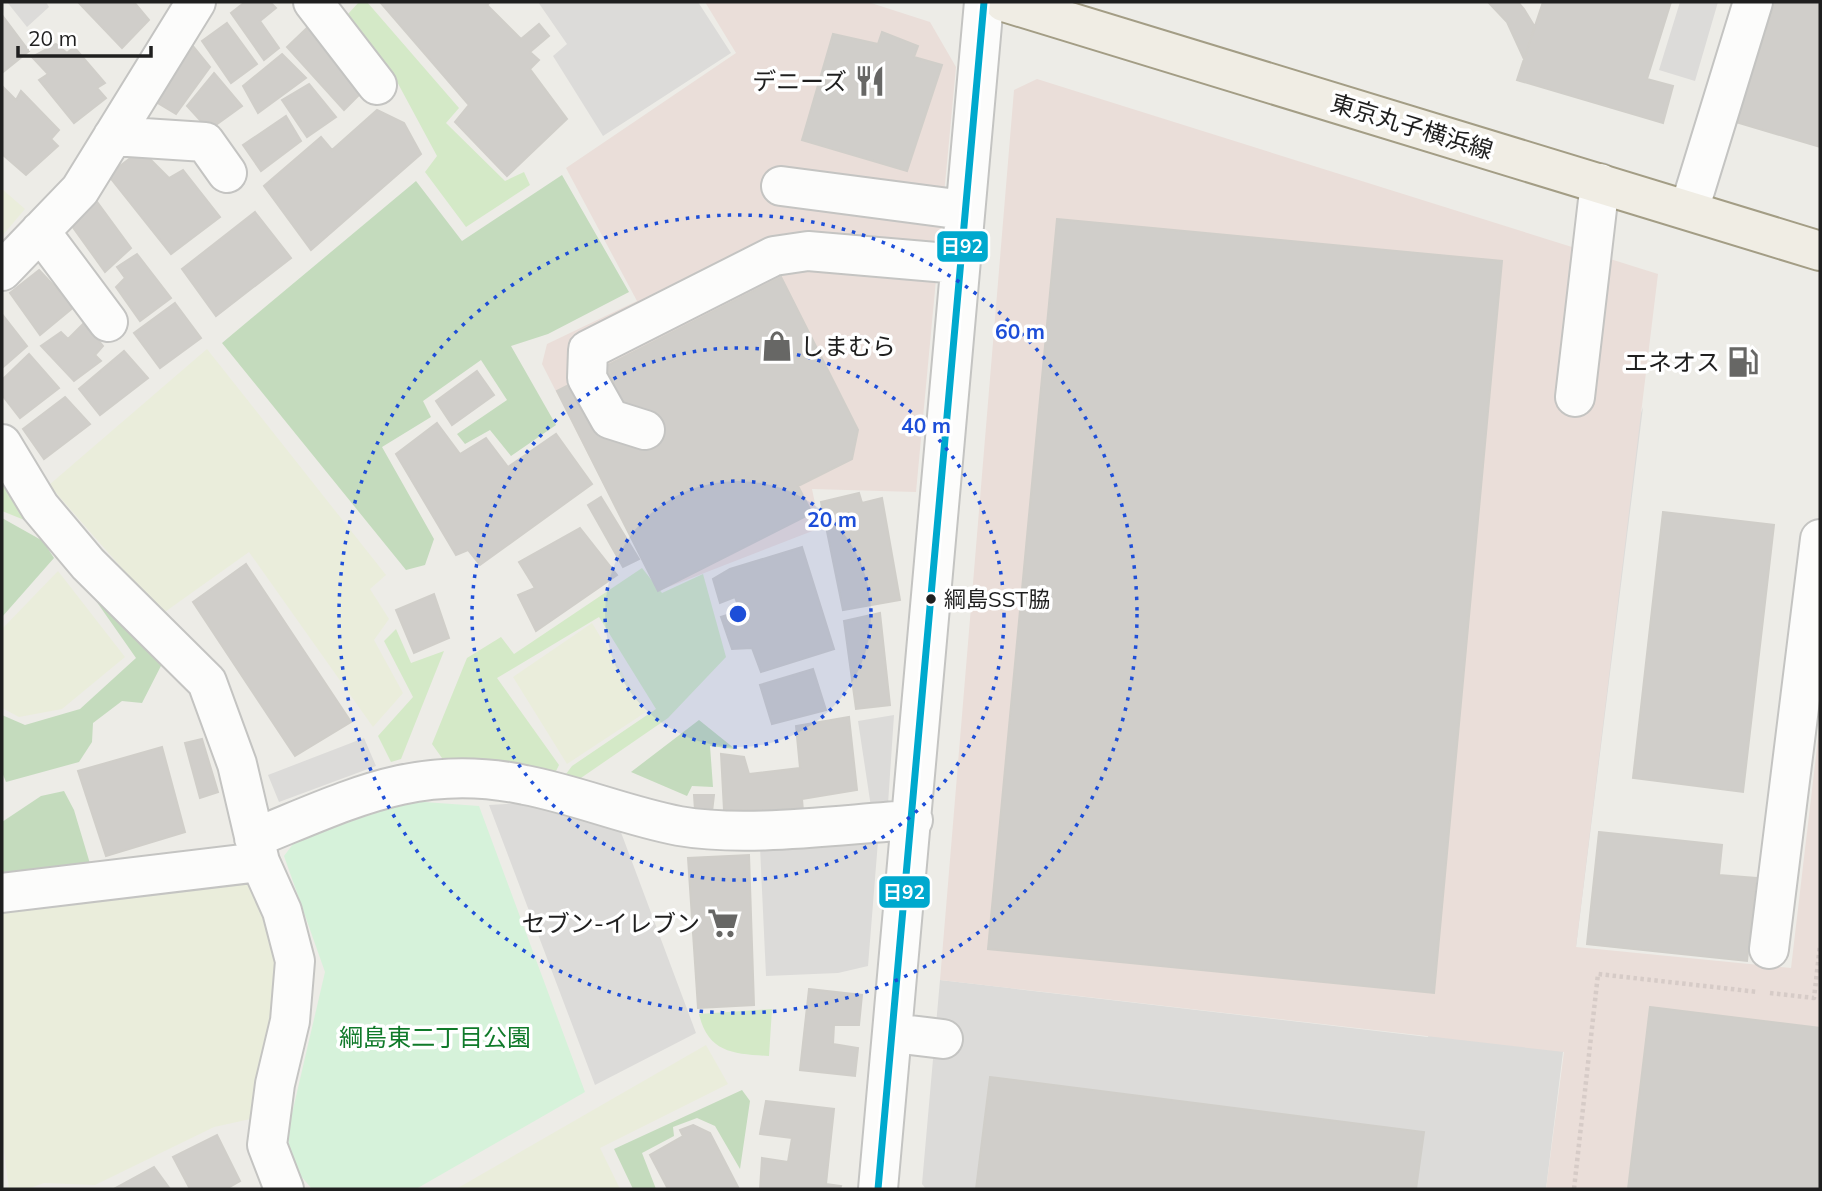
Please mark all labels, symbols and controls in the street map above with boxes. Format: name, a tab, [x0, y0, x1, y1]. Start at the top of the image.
scale bar	[18, 14, 150, 58]
text: 20 m	[28, 25, 77, 51]
restaurant icon: デニーズ	[853, 64, 887, 98]
place label: デニーズ	[752, 66, 847, 96]
street label: 東京丸子横浜線	[1327, 87, 1497, 165]
line badge: 日92	[936, 230, 989, 263]
text: 日92	[941, 234, 983, 258]
text: 60 m	[995, 318, 1045, 344]
shop icon: しまむら	[760, 329, 794, 363]
place label: しまむら	[800, 331, 896, 361]
fuel station icon: エネオス	[1726, 345, 1760, 379]
place label: エネオス	[1624, 347, 1720, 377]
text: 40 m	[901, 412, 951, 438]
text: 20 m	[807, 506, 857, 532]
place label: 綱島SST脇	[944, 585, 1050, 613]
marker: 綱島SST脇	[924, 592, 938, 606]
centre of rings	[726, 602, 750, 626]
line badge: 日92	[878, 875, 931, 909]
text: 日92	[883, 880, 925, 904]
supermarket icon: セブン-イレブン	[706, 906, 740, 940]
place label: セブン-イレブン	[522, 908, 700, 938]
park label: 綱島東二丁目公園	[339, 1022, 531, 1052]

